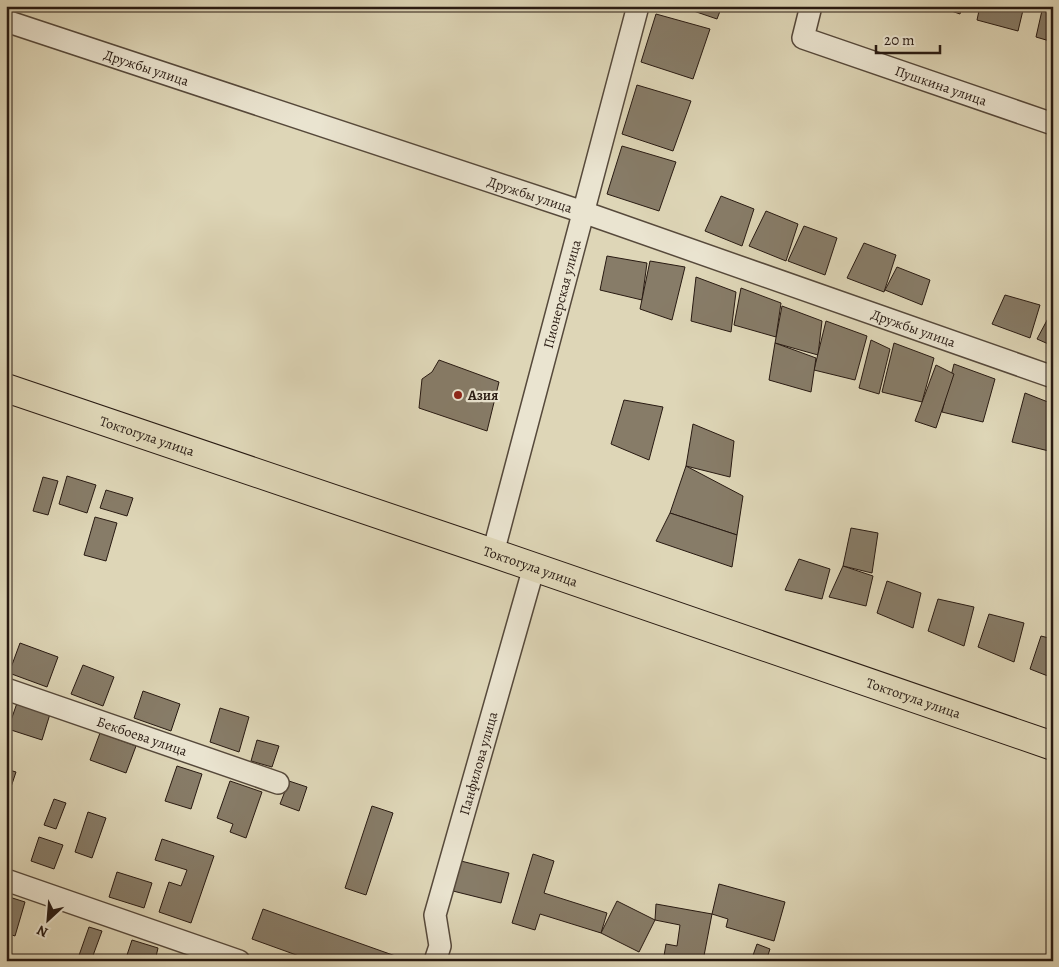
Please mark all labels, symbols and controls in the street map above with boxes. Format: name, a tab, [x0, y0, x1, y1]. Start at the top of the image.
scale bar	[876, 22, 940, 54]
text: 20 m	[884, 30, 915, 50]
street label: Дружбы улица	[101, 45, 192, 91]
street label: Пушкина улица	[892, 61, 990, 111]
street label: Дружбы улица	[485, 172, 575, 218]
street label: Пионерская улица	[539, 237, 586, 351]
street label: Дружбы улица	[868, 305, 959, 352]
place label: Aзия	[467, 386, 498, 405]
marker: Aзия	[452, 389, 464, 401]
street label: Токтогула улица	[97, 411, 197, 461]
street label: Токтогула улица	[481, 541, 581, 592]
street label: Токтогула улица	[864, 673, 964, 724]
street label: Панфилова улица	[455, 709, 503, 817]
street label: Бекбоева улица	[94, 712, 190, 761]
north arrow	[22, 894, 72, 944]
text: N	[34, 920, 51, 942]

